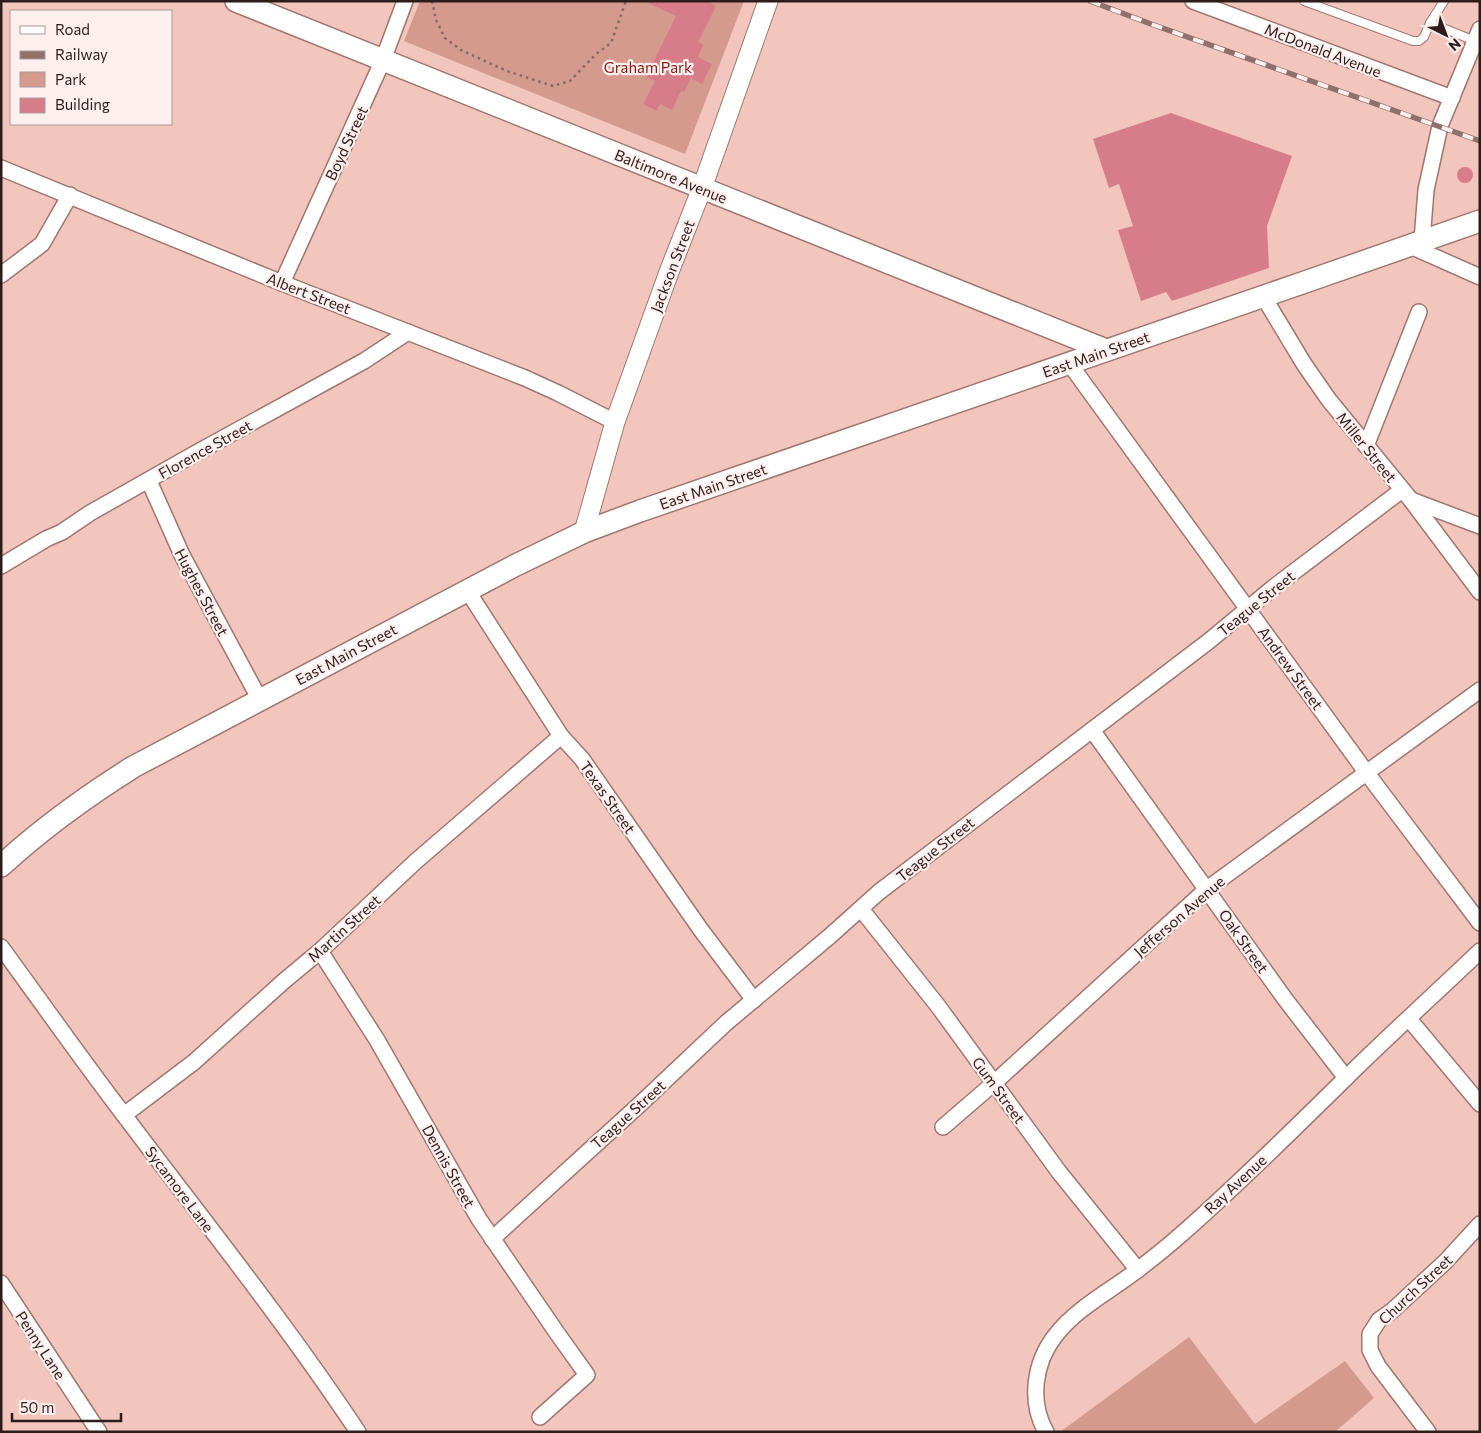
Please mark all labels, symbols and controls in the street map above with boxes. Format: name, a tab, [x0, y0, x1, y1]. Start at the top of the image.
legend	[10, 10, 172, 125]
north arrow	[1421, 10, 1471, 60]
street label: McDonald Avenue	[1262, 19, 1384, 81]
text: Road	[55, 20, 90, 38]
text: N	[1445, 35, 1465, 55]
text: Railway	[55, 45, 108, 63]
park label: Graham Park	[604, 58, 692, 76]
text: Park	[55, 70, 86, 88]
text: Building	[55, 95, 110, 113]
street label: Boyd Street	[321, 103, 371, 183]
street label: Baltimore Avenue	[612, 145, 730, 207]
street label: Jackson Street	[646, 217, 698, 315]
street label: Albert Street	[265, 269, 353, 317]
street label: East Main Street	[1040, 327, 1152, 381]
street label: Miller Street	[1333, 408, 1401, 486]
street label: Florence Street	[155, 416, 255, 482]
street label: East Main Street	[657, 459, 769, 513]
street label: Hughes Street	[171, 545, 233, 639]
street label: Teague Street	[1214, 566, 1298, 640]
street label: East Main Street	[292, 620, 400, 688]
street label: Andrew Street	[1255, 623, 1327, 713]
street label: Texas Street	[576, 757, 640, 837]
street label: Teague Street	[892, 813, 978, 885]
street label: Jefferson Avenue	[1130, 872, 1228, 960]
street label: Martin Street	[304, 891, 384, 965]
street label: Oak Street	[1216, 906, 1272, 976]
street label: Gum Street	[969, 1053, 1029, 1127]
street label: Teague Street	[587, 1076, 669, 1152]
street label: Dennis Street	[419, 1121, 479, 1211]
street label: Sycamore Lane	[142, 1143, 218, 1236]
street label: Ray Avenue	[1200, 1151, 1270, 1217]
street label: Church Street	[1374, 1250, 1456, 1328]
street label: Penny Lane	[12, 1308, 70, 1383]
scale bar	[12, 1390, 121, 1422]
text: 50 m	[20, 1398, 54, 1416]

